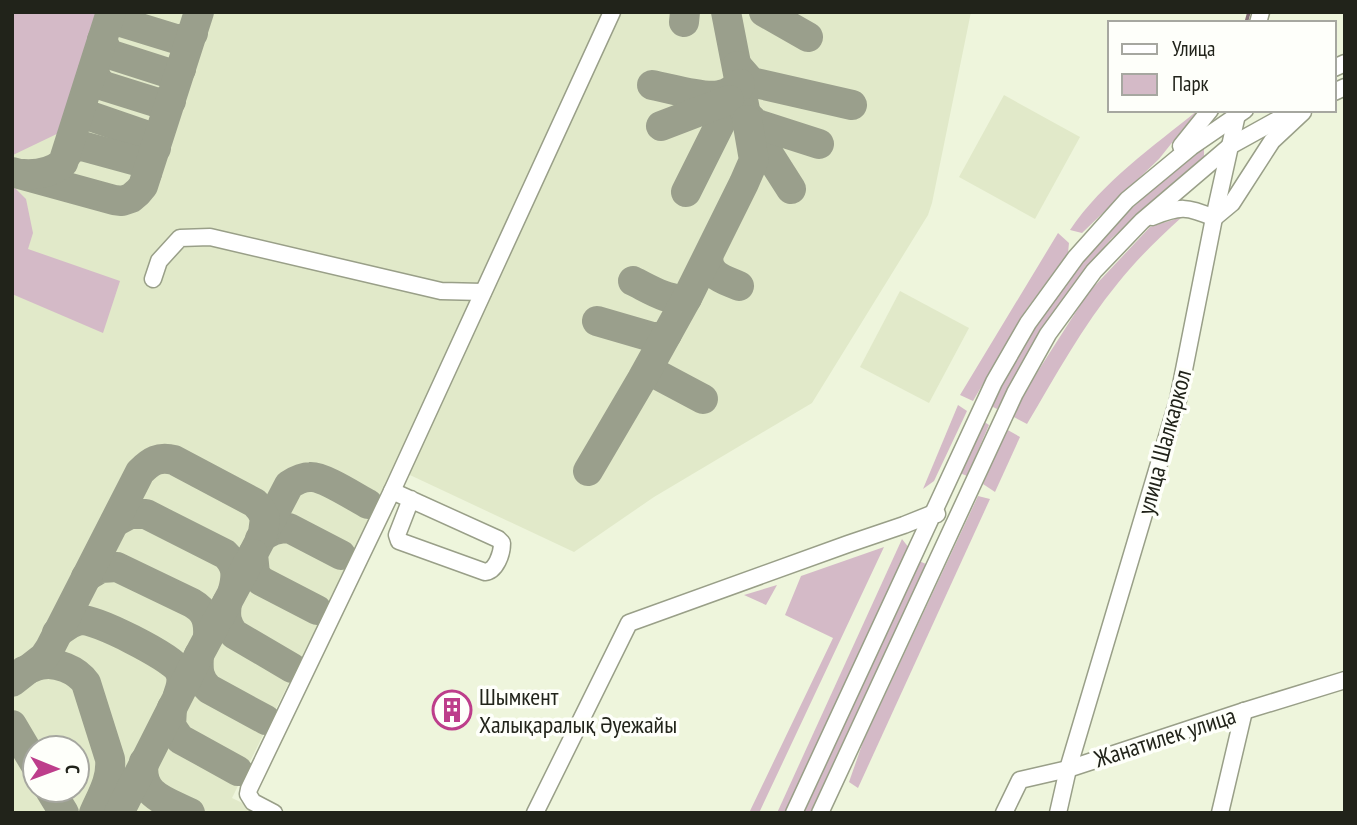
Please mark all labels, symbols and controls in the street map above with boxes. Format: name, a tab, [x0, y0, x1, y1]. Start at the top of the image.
legend	[1108, 21, 1336, 112]
text: Улица	[1172, 35, 1215, 62]
text: Парк	[1172, 70, 1209, 97]
street label: улица Шалкаркол	[1130, 366, 1198, 518]
place label: Шымкент Халықаралық Әуежайы	[479, 681, 677, 740]
building icon: Шымкент Халықаралық Әуежайы	[431, 689, 473, 731]
street label: Жанатилек улица	[1089, 700, 1240, 775]
north arrow	[21, 734, 91, 804]
text: С	[61, 765, 85, 774]

